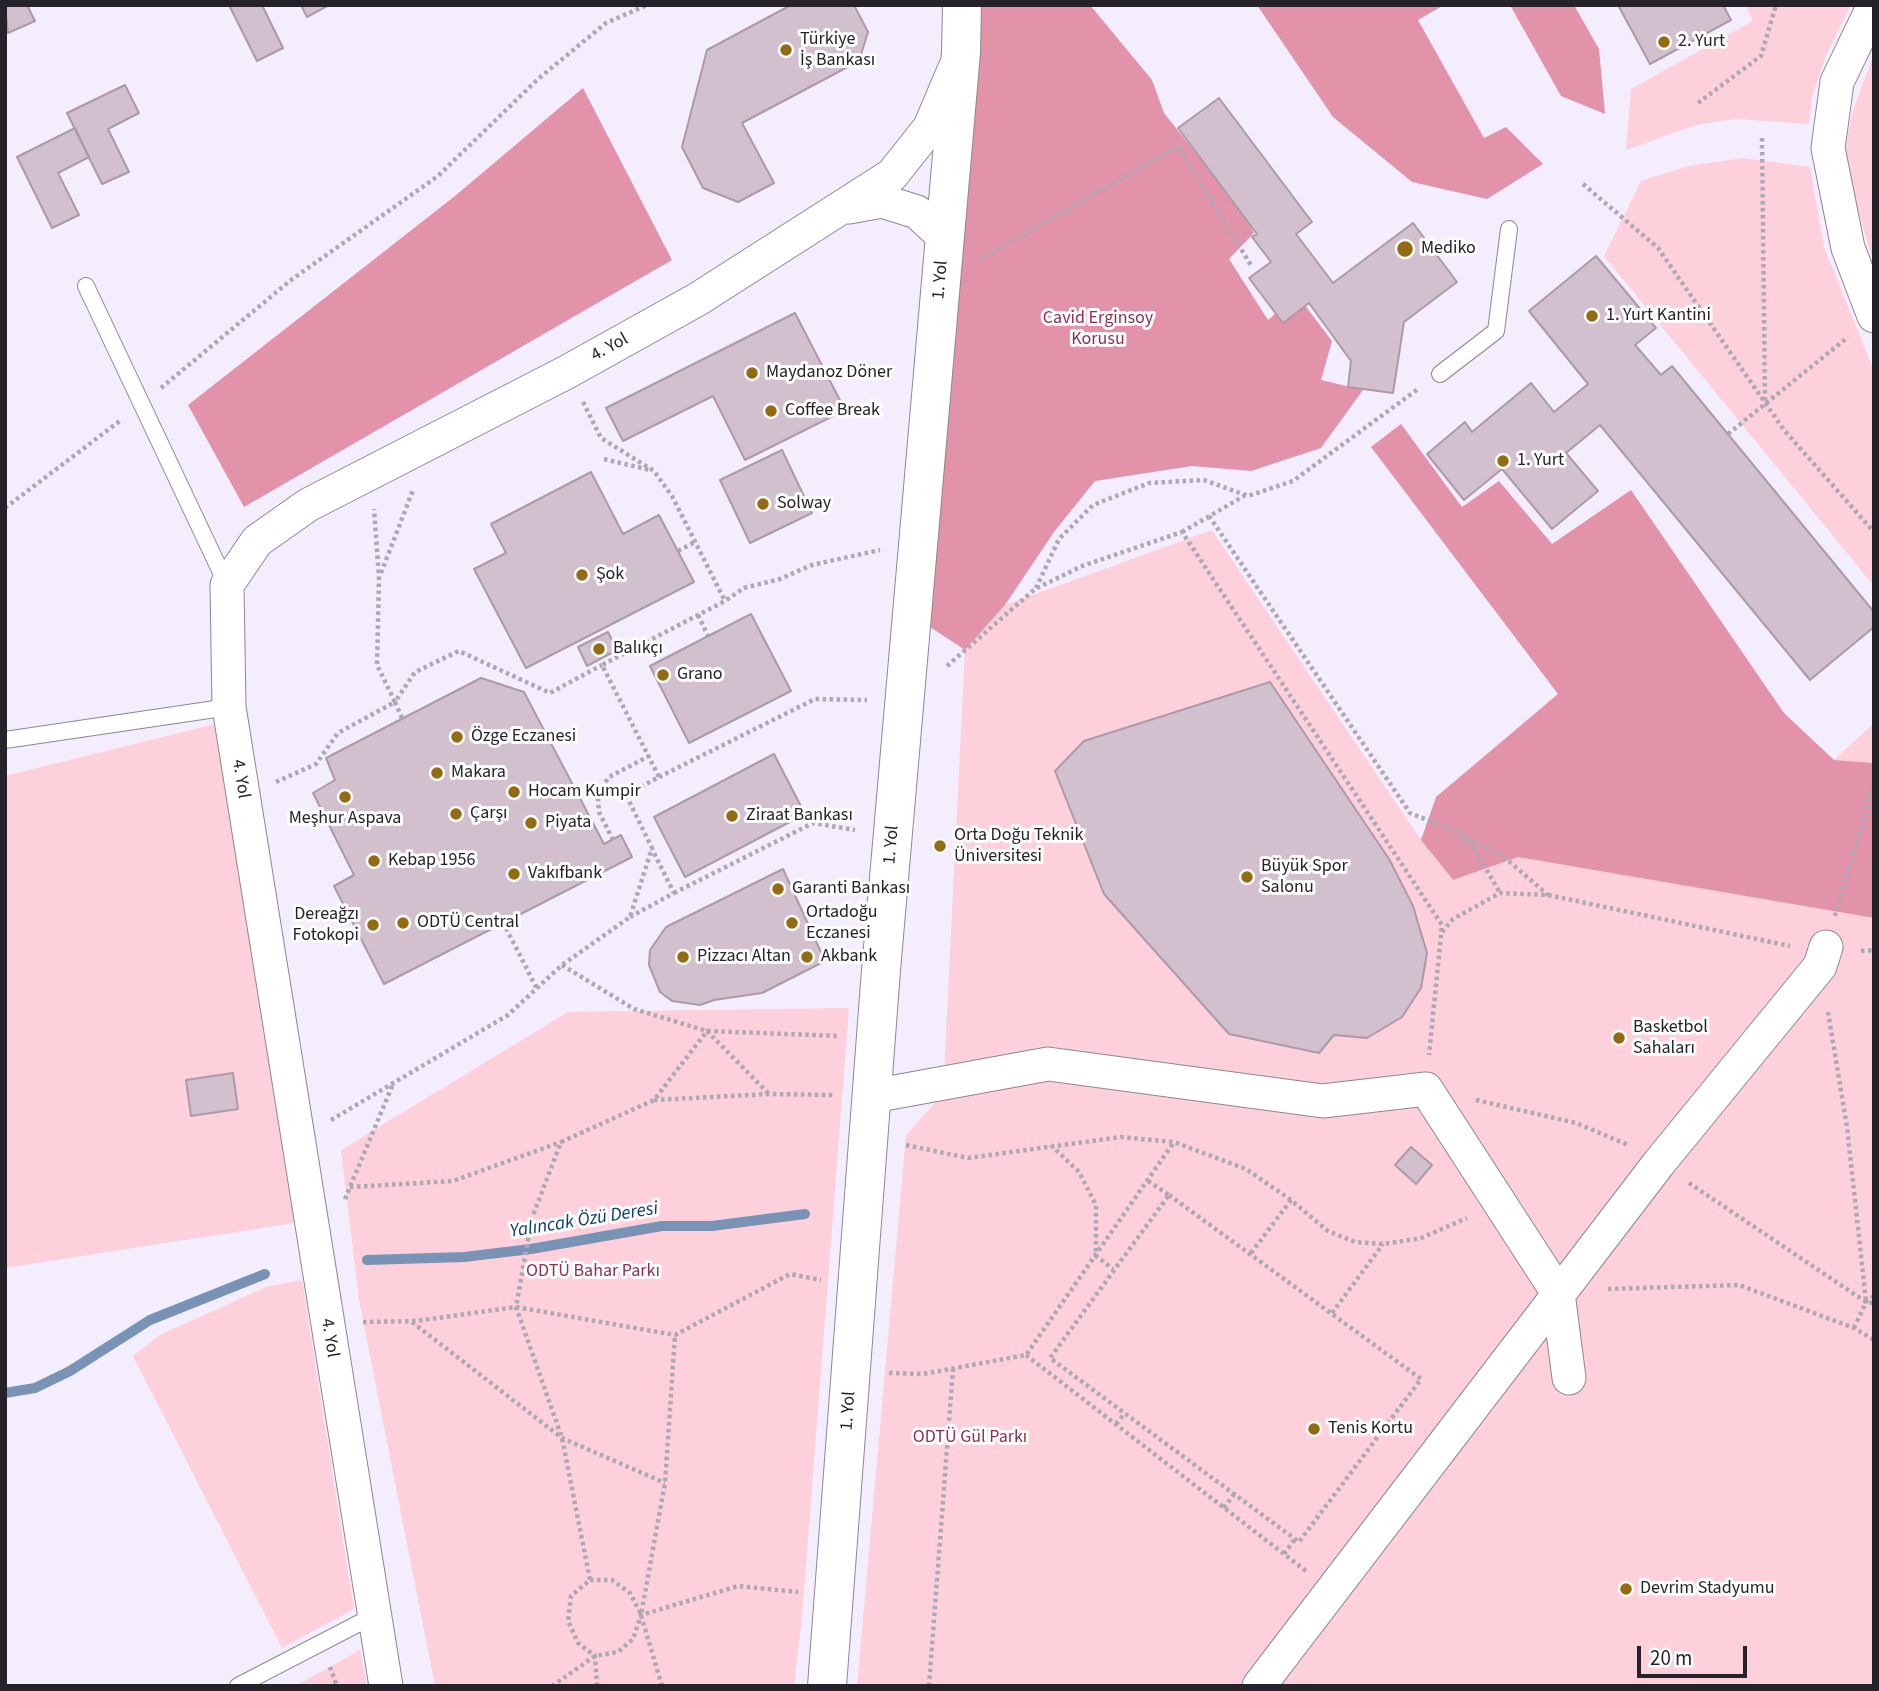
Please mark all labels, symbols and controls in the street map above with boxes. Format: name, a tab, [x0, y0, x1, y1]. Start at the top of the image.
place label: Türkiye İş Bankası	[800, 29, 875, 72]
place label: 2. Yurt	[1678, 31, 1725, 53]
marker: 2. Yurt	[1656, 34, 1672, 50]
marker: Türkiye İş Bankası	[778, 42, 794, 58]
place label: Mediko	[1421, 238, 1476, 260]
marker: Mediko	[1395, 239, 1415, 259]
street label: 1. Yol	[929, 260, 953, 300]
place label: 1. Yurt Kantini	[1606, 305, 1711, 327]
park label: Cavid Erginsoy Korusu	[1043, 308, 1153, 350]
marker: 1. Yurt Kantini	[1584, 308, 1600, 324]
street label: 4. Yol	[588, 329, 632, 367]
place label: Maydanoz Döner	[766, 362, 892, 384]
marker: Maydanoz Döner	[744, 365, 760, 381]
place label: Coffee Break	[785, 400, 880, 422]
marker: Coffee Break	[763, 403, 779, 419]
place label: 1. Yurt	[1517, 450, 1564, 472]
marker: 1. Yurt	[1495, 453, 1511, 469]
place label: Solway	[777, 493, 831, 515]
marker: Solway	[755, 496, 771, 512]
place label: Şok	[596, 564, 624, 586]
marker: Şok	[574, 567, 590, 583]
place label: Balıkçı	[613, 638, 663, 660]
marker: Balıkçı	[591, 641, 607, 657]
place label: Grano	[677, 664, 723, 686]
marker: Grano	[655, 667, 671, 683]
place label: Özge Eczanesi	[471, 726, 576, 748]
marker: Özge Eczanesi	[449, 729, 465, 745]
street label: 4. Yol	[226, 758, 254, 800]
place label: Makara	[451, 762, 506, 784]
marker: Makara	[429, 765, 445, 781]
place label: Hocam Kumpir	[528, 781, 641, 803]
marker: Hocam Kumpir	[506, 784, 522, 800]
marker: Meşhur Aspava	[337, 789, 353, 805]
place label: Çarşı	[470, 803, 508, 825]
place label: Ziraat Bankası	[746, 805, 853, 827]
marker: Çarşı	[448, 806, 464, 822]
place label: Meşhur Aspava	[289, 808, 401, 830]
marker: Ziraat Bankası	[724, 808, 740, 824]
place label: Piyata	[545, 812, 591, 834]
marker: Piyata	[523, 815, 539, 831]
street label: 1. Yol	[880, 825, 904, 865]
place label: Orta Doğu Teknik Üniversitesi	[954, 825, 1083, 868]
marker: Orta Doğu Teknik Üniversitesi	[932, 838, 948, 854]
place label: Kebap 1956	[388, 850, 475, 872]
marker: Kebap 1956	[366, 853, 382, 869]
place label: Büyük Spor Salonu	[1261, 856, 1348, 898]
place label: Vakıfbank	[528, 863, 602, 885]
marker: Vakıfbank	[506, 866, 522, 882]
marker: Büyük Spor Salonu	[1239, 869, 1255, 885]
place label: Garanti Bankası	[792, 878, 910, 900]
marker: Garanti Bankası	[770, 881, 786, 897]
place label: Ortadoğu Eczanesi	[806, 902, 878, 944]
place label: Dereağzı Fotokopi	[293, 904, 359, 946]
place label: ODTÜ Central	[417, 912, 519, 934]
marker: ODTÜ Central	[395, 915, 411, 931]
marker: Ortadoğu Eczanesi	[784, 915, 800, 931]
marker: Dereağzı Fotokopi	[365, 917, 381, 933]
place label: Pizzacı Altan	[697, 946, 791, 968]
place label: Akbank	[821, 946, 877, 968]
marker: Pizzacı Altan	[675, 949, 691, 965]
marker: Akbank	[799, 949, 815, 965]
place label: Basketbol Sahaları	[1633, 1017, 1708, 1060]
marker: Basketbol Sahaları	[1611, 1030, 1627, 1046]
water label: Yalıncak Özü Deresi	[508, 1198, 660, 1244]
park label: ODTÜ Bahar Parkı	[526, 1261, 660, 1283]
street label: 4. Yol	[315, 1317, 343, 1359]
street label: 1. Yol	[837, 1391, 861, 1431]
place label: Tenis Kortu	[1328, 1418, 1413, 1440]
marker: Tenis Kortu	[1306, 1421, 1322, 1437]
park label: ODTÜ Gül Parkı	[913, 1427, 1027, 1449]
place label: Devrim Stadyumu	[1640, 1578, 1775, 1600]
marker: Devrim Stadyumu	[1618, 1581, 1634, 1597]
scale bar	[1641, 1632, 1751, 1676]
text: 20 m	[1650, 1643, 1692, 1673]

